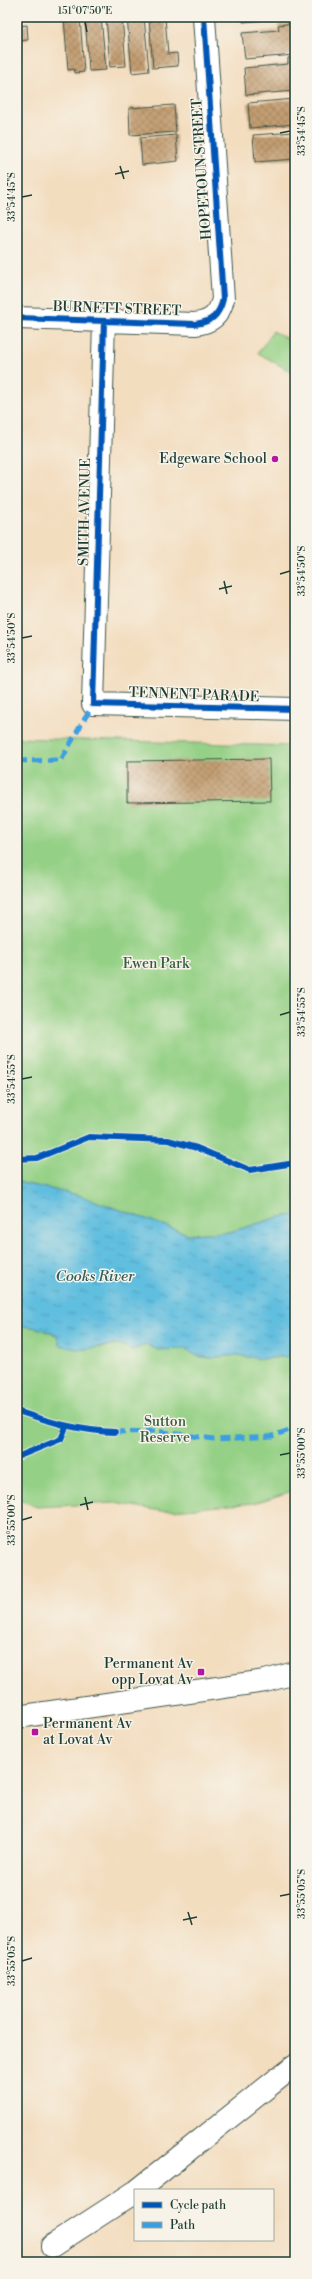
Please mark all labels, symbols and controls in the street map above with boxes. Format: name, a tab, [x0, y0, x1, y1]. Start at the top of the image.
text: 151°07'50"E	[58, 5, 112, 17]
street label: HOPETOUN STREET	[188, 97, 216, 241]
text: 33°54'45"S	[296, 106, 308, 156]
text: 33°54'45"S	[6, 172, 18, 222]
street label: BURNETT STREET	[52, 298, 182, 320]
place label: Edgeware School	[159, 450, 267, 468]
marker: Edgeware School	[270, 454, 280, 464]
street label: SMITH AVENUE	[75, 458, 95, 566]
text: 33°54'50"S	[296, 546, 308, 596]
text: 33°54'50"S	[6, 613, 18, 663]
street label: TENNENT PARADE	[128, 684, 260, 706]
park label: Ewen Park	[123, 955, 190, 973]
text: 33°54'55"S	[296, 987, 308, 1037]
text: 33°54'55"S	[6, 1054, 18, 1104]
water label: Cooks River	[56, 1267, 135, 1286]
park label: Sutton Reserve	[140, 1413, 190, 1447]
text: 33°55'00"S	[296, 1427, 308, 1478]
text: 33°55'00"S	[6, 1494, 18, 1545]
place label: Permanent Av opp Lovat Av	[104, 1655, 194, 1689]
marker: Permanent Av opp Lovat Av	[196, 1667, 206, 1677]
place label: Permanent Av at Lovat Av	[43, 1715, 133, 1749]
marker: Permanent Av at Lovat Av	[30, 1727, 40, 1737]
text: 33°55'05"S	[296, 1869, 308, 1919]
text: 33°55'05"S	[6, 1936, 18, 1986]
legend	[134, 2189, 274, 2241]
text: Cycle path	[170, 2198, 226, 2213]
text: Path	[170, 2218, 195, 2233]

